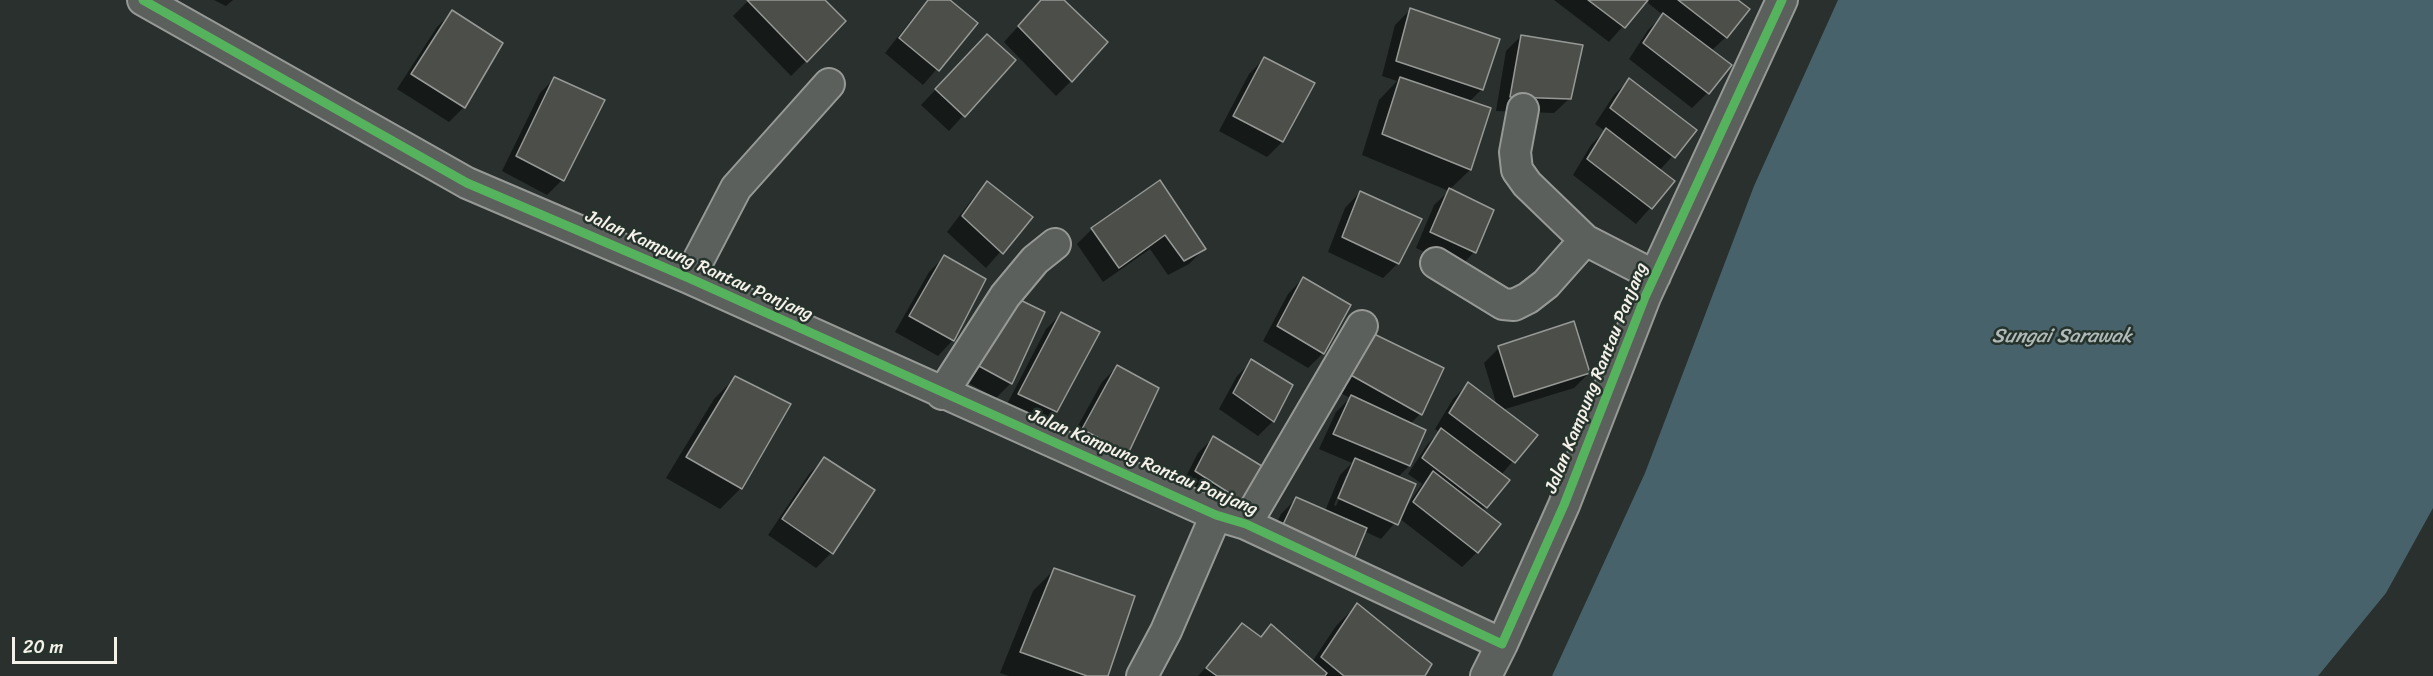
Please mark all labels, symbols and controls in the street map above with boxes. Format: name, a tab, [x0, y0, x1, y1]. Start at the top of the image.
street label: Jalan Kampung Rantau Panjang	[582, 206, 816, 326]
street label: Jalan Kampung Rantau Panjang	[1541, 260, 1653, 496]
water label: Sungai Sarawak	[1992, 325, 2132, 349]
street label: Jalan Kampung Rantau Panjang	[1025, 405, 1261, 521]
scale bar	[15, 625, 120, 663]
text: 20 m	[23, 631, 63, 663]

